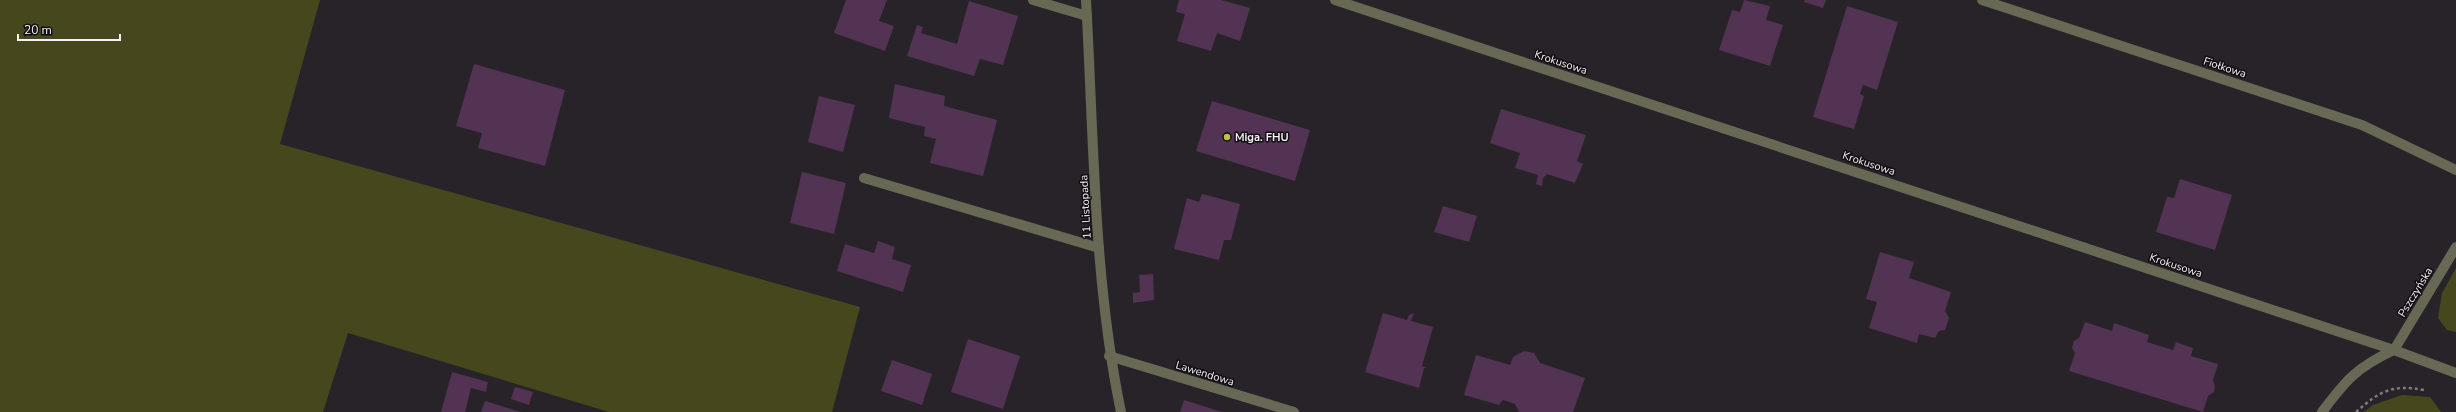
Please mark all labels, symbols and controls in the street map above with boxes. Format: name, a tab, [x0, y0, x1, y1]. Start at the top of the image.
scale bar	[18, 16, 120, 42]
text: 20 m	[24, 22, 52, 38]
street label: Krokusowa	[1532, 47, 1589, 78]
street label: Fiołkowa	[2201, 53, 2248, 82]
place label: Miga. FHU	[1235, 130, 1289, 145]
marker: Miga. FHU	[1222, 132, 1232, 142]
street label: Krokusowa	[1840, 148, 1897, 179]
street label: 11 Listopada	[1076, 174, 1095, 239]
street label: Krokusowa	[2147, 250, 2204, 281]
street label: Pszczyńska	[2395, 264, 2436, 320]
street label: Lawendowa	[1174, 357, 1236, 390]

